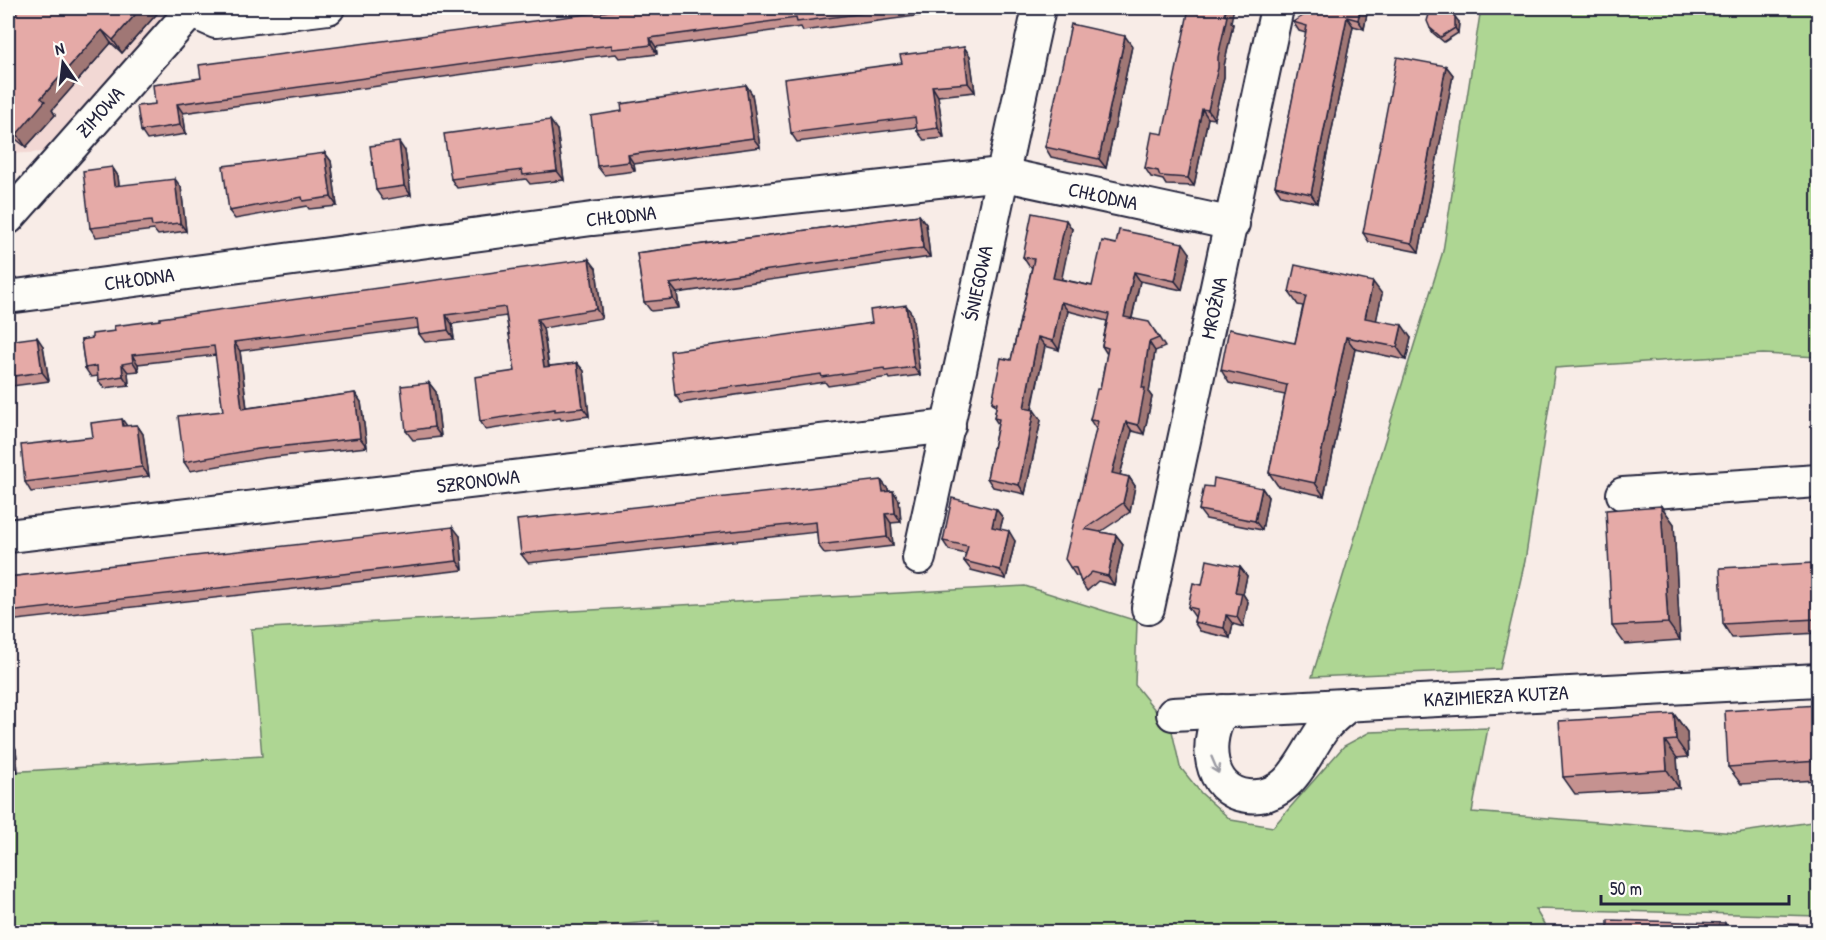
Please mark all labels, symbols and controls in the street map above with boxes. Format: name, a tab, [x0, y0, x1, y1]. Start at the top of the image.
north arrow	[33, 33, 93, 93]
text: N	[53, 37, 67, 60]
street label: ZIMOWA	[70, 80, 130, 143]
street label: CHŁODNA	[1066, 175, 1141, 216]
street label: CHŁODNA	[585, 198, 658, 233]
street label: ŚNIEGOWA	[956, 243, 999, 323]
street label: CHŁODNA	[102, 260, 176, 297]
street label: MROŹNA	[1194, 274, 1233, 341]
street label: SZRONOWA	[435, 462, 521, 499]
street label: KAZIMIERZA KUTZA	[1423, 678, 1569, 713]
one-way arrow	[1210, 756, 1221, 774]
scale bar	[1601, 868, 1788, 906]
text: 50 m	[1610, 876, 1642, 901]

